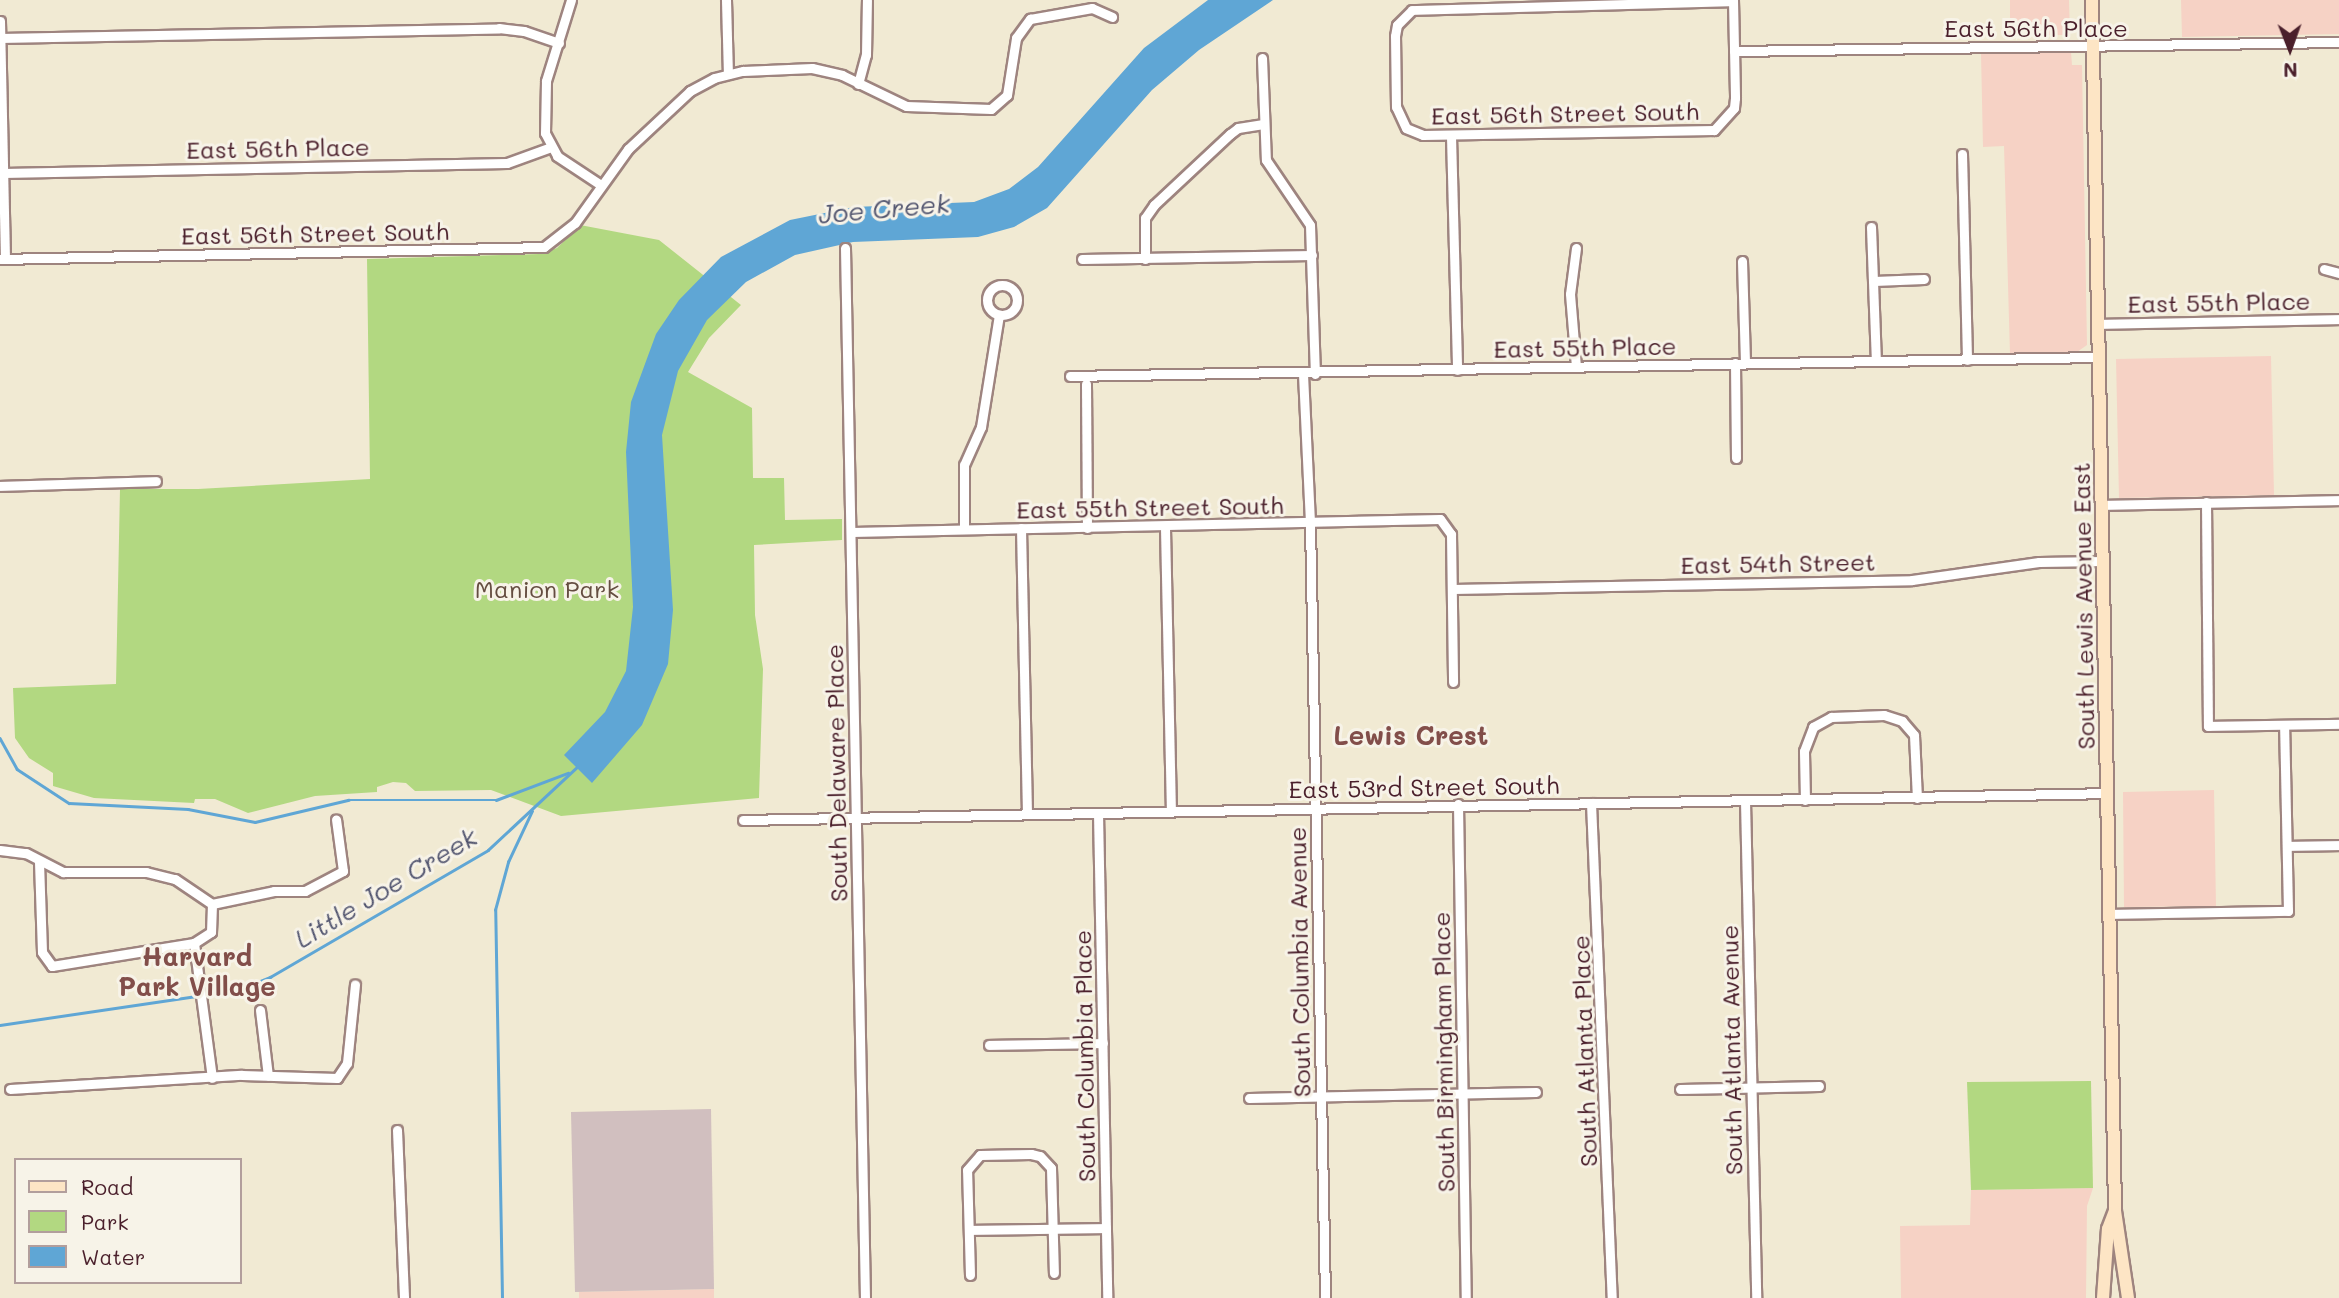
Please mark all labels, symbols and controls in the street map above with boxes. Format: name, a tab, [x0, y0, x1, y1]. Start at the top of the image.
street label: East 56th Place	[1944, 14, 2128, 42]
north arrow	[2255, 14, 2325, 84]
text: N	[2283, 58, 2298, 83]
street label: East 56th Street South	[1431, 96, 1699, 130]
street label: East 56th Place	[186, 132, 370, 164]
water label: Joe Creek	[817, 188, 951, 230]
street label: East 56th Street South	[181, 216, 449, 250]
street label: East 55th Place	[2127, 286, 2311, 318]
street label: East 55th Place	[1493, 331, 1677, 363]
street label: South Lewis Avenue East	[2066, 462, 2100, 750]
street label: East 55th Street South	[1016, 490, 1284, 524]
street label: East 54th Street	[1680, 547, 1876, 579]
park label: Manion Park	[475, 575, 619, 603]
street label: South Delaware Place	[819, 644, 853, 902]
district label: Lewis Crest	[1334, 720, 1488, 752]
street label: East 53rd Street South	[1288, 770, 1560, 804]
water label: Little Joe Creek	[289, 821, 483, 955]
street label: South Columbia Avenue	[1282, 826, 1316, 1098]
street label: South Birmingham Place	[1426, 912, 1460, 1192]
street label: South Atlanta Avenue	[1714, 925, 1748, 1175]
street label: South Columbia Place	[1067, 930, 1101, 1182]
street label: South Atlanta Place	[1566, 935, 1602, 1167]
district label: Harvard Park Village	[118, 941, 276, 1002]
legend	[14, 1158, 242, 1284]
text: Road	[81, 1173, 133, 1200]
text: Park	[81, 1208, 129, 1235]
text: Water	[81, 1243, 145, 1270]

